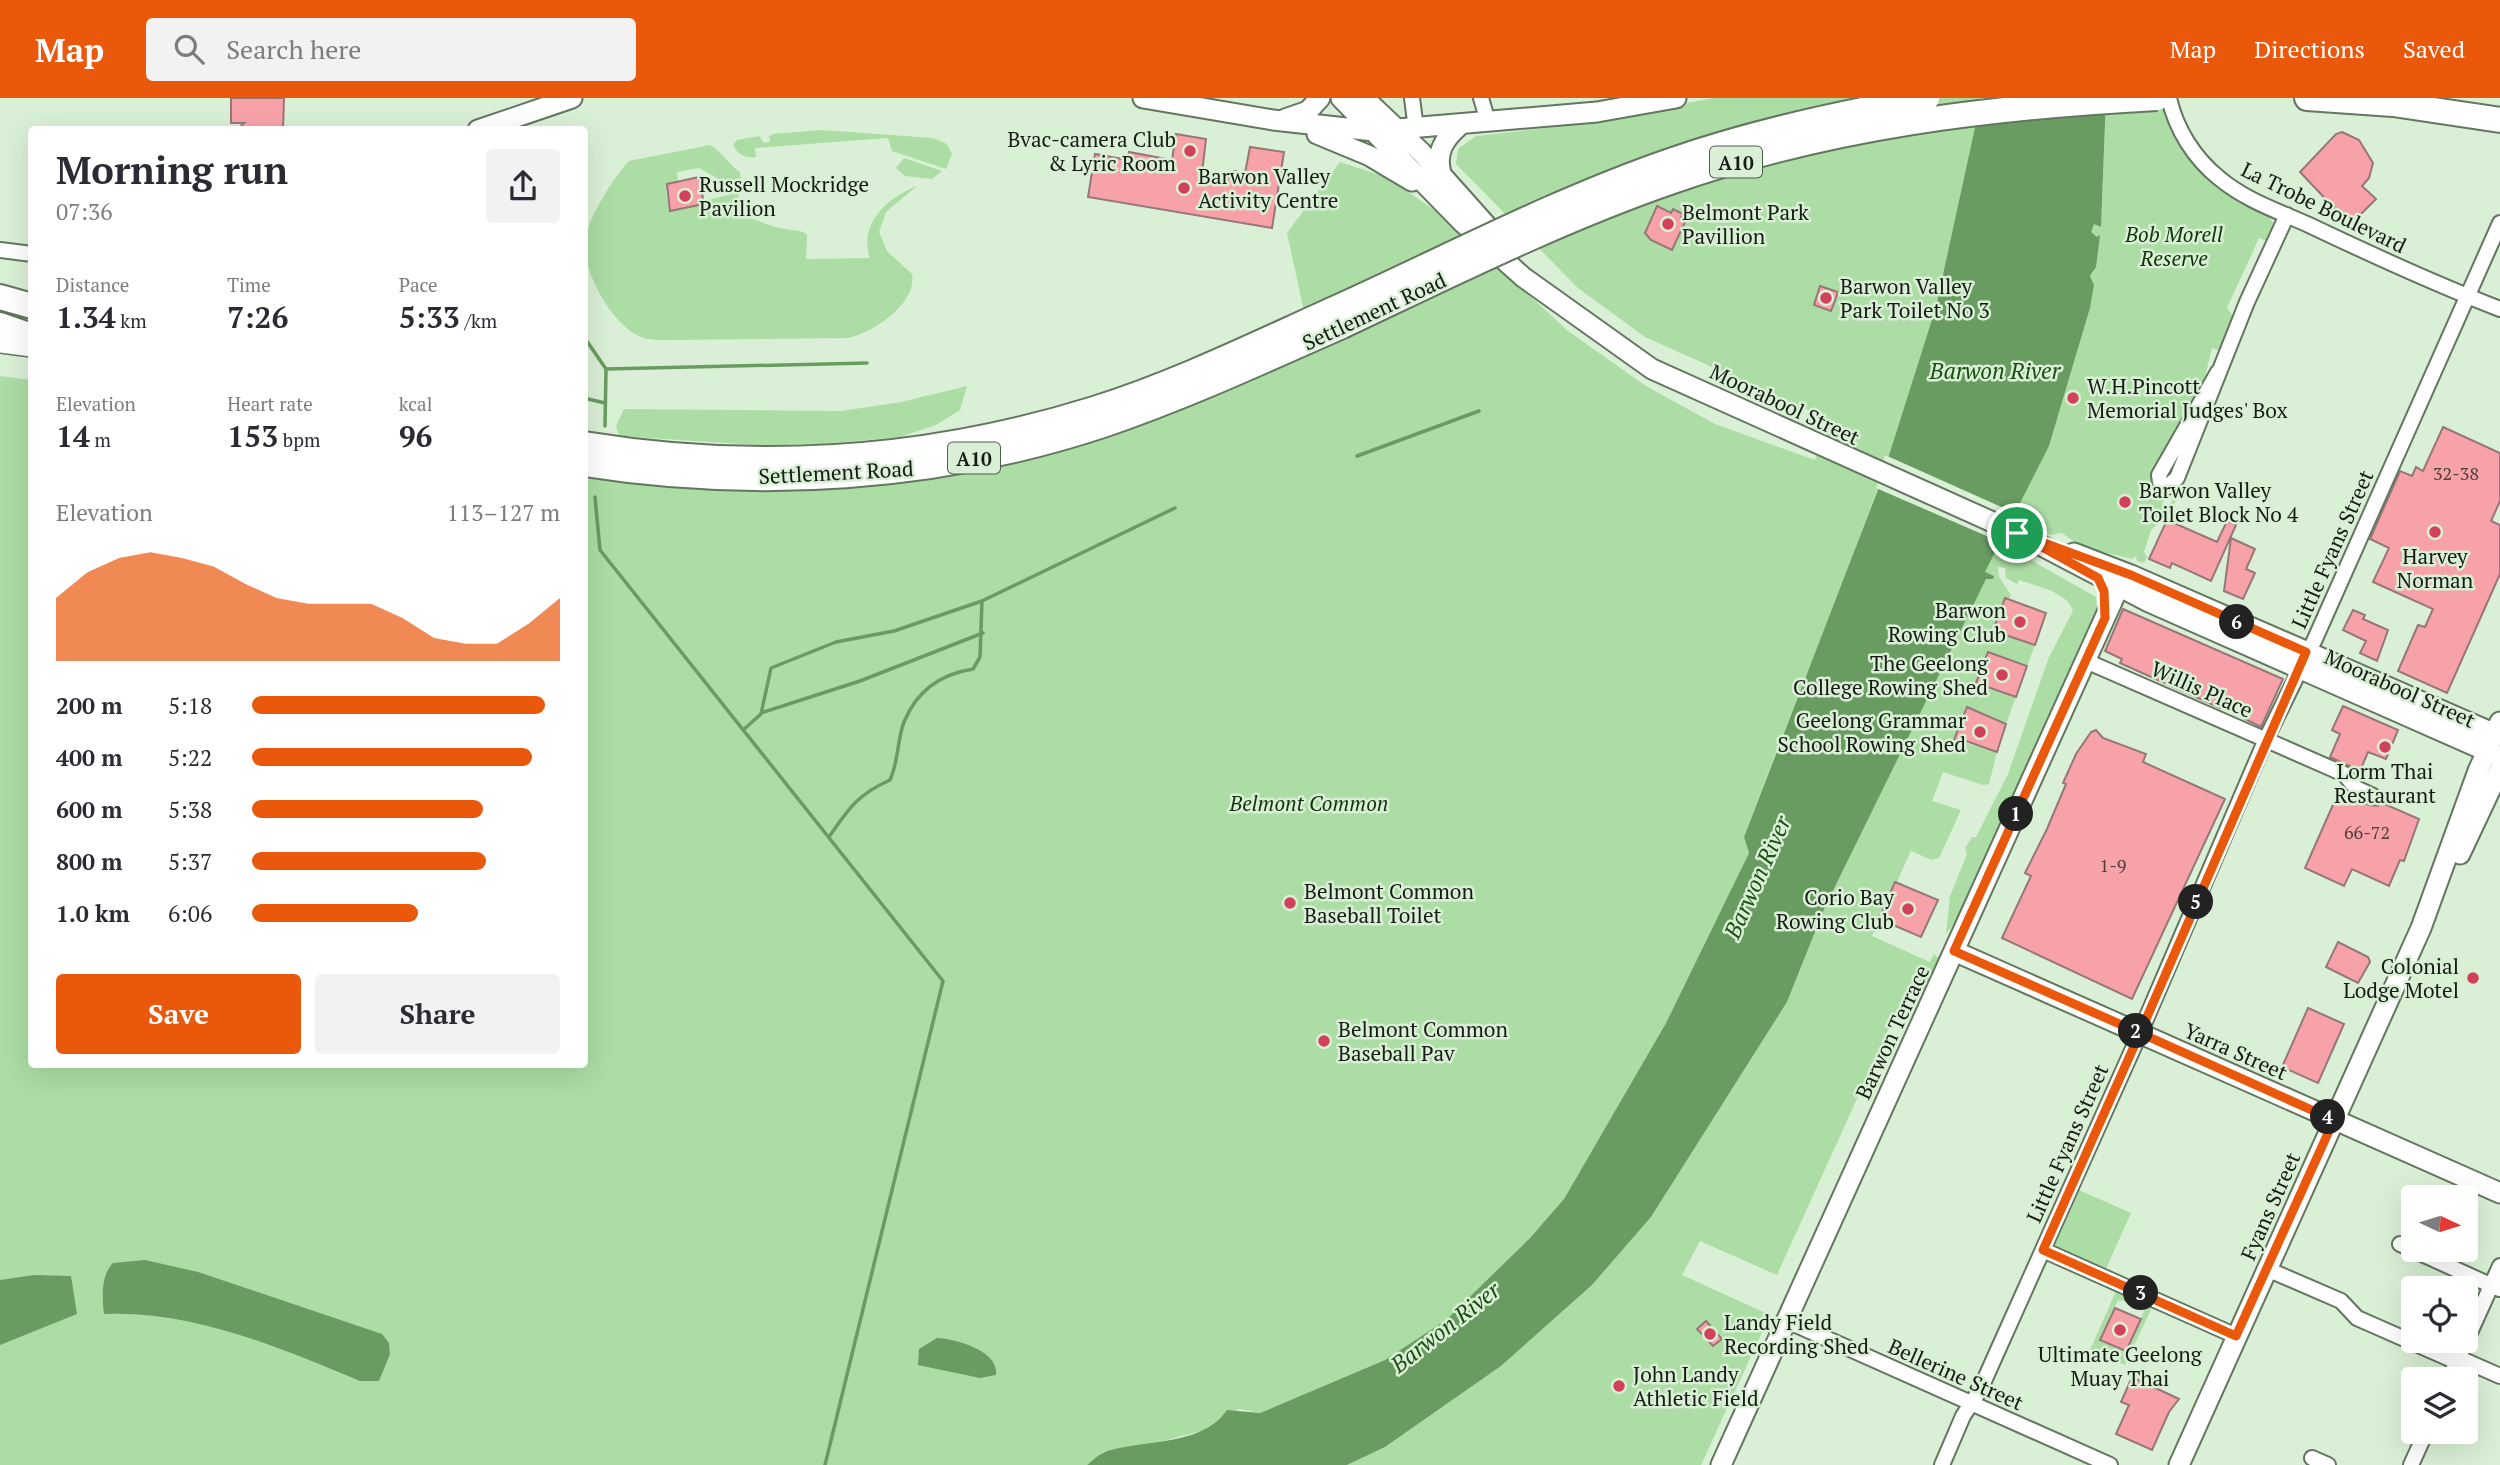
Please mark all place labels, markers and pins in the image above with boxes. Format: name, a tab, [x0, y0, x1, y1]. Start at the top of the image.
place label: Bvac-camera Club & Lyric Room	[1007, 125, 1176, 177]
marker: Bvac-camera Club & Lyric Room	[1182, 143, 1198, 159]
place label: Barwon Valley Activity Centre	[1198, 162, 1338, 214]
place label: Russell Mockridge Pavilion	[699, 170, 869, 222]
marker: Barwon Valley Activity Centre	[1176, 180, 1192, 196]
marker: Russell Mockridge Pavilion	[677, 188, 693, 204]
place label: Belmont Park Pavillion	[1682, 198, 1809, 250]
marker: Belmont Park Pavillion	[1660, 216, 1676, 232]
place label: Barwon Valley Park Toilet No 3	[1840, 272, 1990, 324]
marker: Barwon Valley Park Toilet No 3	[1818, 290, 1834, 306]
place label: W.H.Pincott Memorial Judges' Box	[2087, 372, 2288, 424]
marker: W.H.Pincott Memorial Judges' Box	[2065, 390, 2081, 406]
place label: Barwon Valley Toilet Block No 4	[2139, 476, 2299, 528]
marker: Barwon Valley Toilet Block No 4	[2117, 494, 2133, 510]
pin	[1987, 503, 2047, 563]
marker: Harvey Norman	[2427, 524, 2443, 540]
place label: Harvey Norman	[2397, 542, 2474, 594]
place label: Barwon Rowing Club	[1888, 596, 2007, 648]
pin: 6	[2220, 604, 2254, 640]
marker: Barwon Rowing Club	[2012, 614, 2028, 630]
place label: The Geelong College Rowing Shed	[1793, 649, 1989, 701]
marker: The Geelong College Rowing Shed	[1994, 667, 2010, 683]
place label: Geelong Grammar School Rowing Shed	[1778, 706, 1966, 758]
marker: Geelong Grammar School Rowing Shed	[1972, 724, 1988, 740]
marker: Lorm Thai Restaurant	[2377, 739, 2393, 755]
place label: Lorm Thai Restaurant	[2334, 757, 2436, 809]
pin: 1	[1998, 796, 2034, 832]
place label: Belmont Common Baseball Toilet	[1304, 877, 1474, 929]
place label: Corio Bay Rowing Club	[1776, 883, 1894, 935]
pin: 5	[2178, 884, 2214, 920]
marker: Belmont Common Baseball Toilet	[1282, 895, 1298, 911]
marker: Corio Bay Rowing Club	[1900, 901, 1916, 917]
place label: Colonial Lodge Motel	[2343, 952, 2459, 1004]
marker: Colonial Lodge Motel	[2465, 970, 2481, 986]
pin: 2	[2118, 1014, 2154, 1048]
place label: Belmont Common Baseball Pav	[1338, 1015, 1508, 1067]
marker: Belmont Common Baseball Pav	[1316, 1033, 1332, 1049]
pin: 4	[2310, 1100, 2346, 1134]
pin: 3	[2124, 1276, 2158, 1310]
place label: Landy Field Recording Shed	[1724, 1308, 1869, 1360]
marker: Ultimate Geelong Muay Thai	[2112, 1322, 2128, 1338]
marker: Landy Field Recording Shed	[1702, 1326, 1718, 1342]
place label: Ultimate Geelong Muay Thai	[2038, 1340, 2203, 1392]
place label: John Landy Athletic Field	[1633, 1360, 1759, 1412]
marker: John Landy Athletic Field	[1611, 1378, 1627, 1394]

